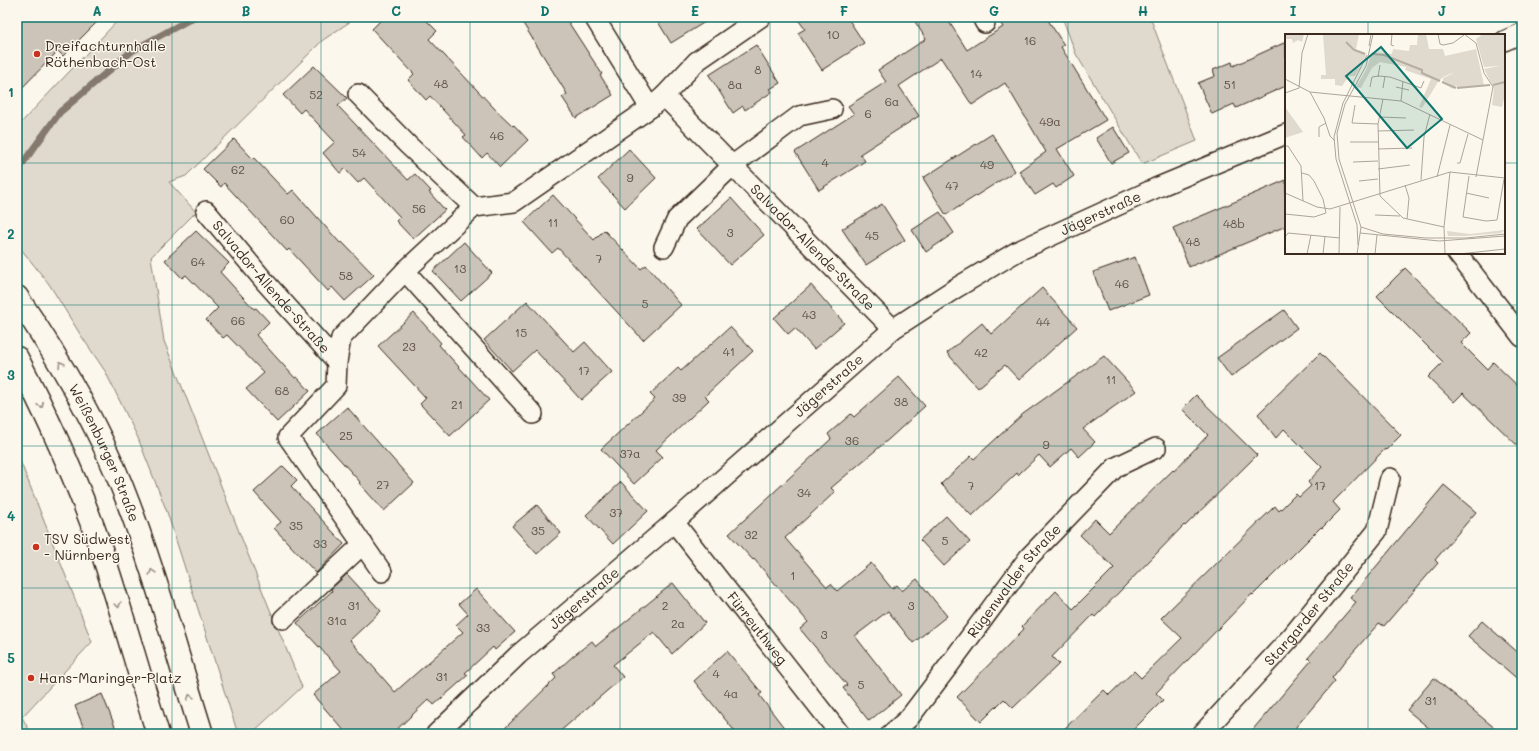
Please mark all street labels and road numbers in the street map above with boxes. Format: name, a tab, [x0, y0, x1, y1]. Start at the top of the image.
street label: Salvador-Allende-Straße	[746, 179, 879, 314]
street label: Jägerstraße	[1057, 186, 1144, 239]
street label: Salvador-Allende-Straße	[209, 216, 335, 357]
street label: Jägerstraße	[790, 350, 867, 421]
street label: Weißenburger Straße	[65, 380, 144, 524]
street label: Rügenwalder Straße	[963, 519, 1065, 641]
street label: Stargarder Straße	[1260, 557, 1358, 669]
street label: Jägerstraße	[545, 563, 623, 633]
street label: Fürreuthweg	[723, 588, 792, 668]

